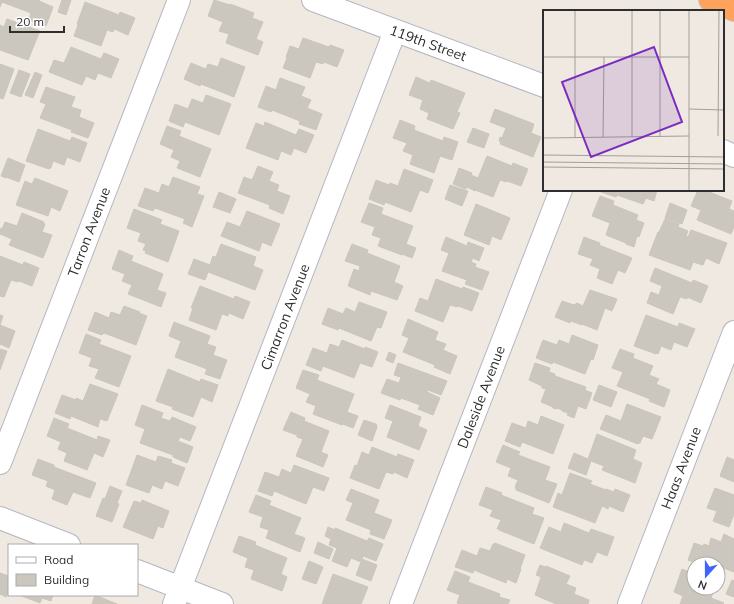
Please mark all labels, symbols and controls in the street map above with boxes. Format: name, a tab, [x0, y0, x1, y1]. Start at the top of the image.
scale bar	[10, 8, 64, 34]
inset map	[543, 10, 724, 191]
text: 20 m	[16, 14, 44, 29]
street label: 119th Street	[387, 21, 469, 65]
street label: Tarron Avenue	[64, 185, 114, 279]
street label: Cimarron Avenue	[256, 261, 314, 373]
street label: Daleside Avenue	[453, 343, 509, 451]
street label: Haas Avenue	[657, 424, 705, 512]
legend	[8, 544, 138, 596]
text: Road	[44, 552, 73, 567]
north arrow	[686, 556, 726, 596]
text: Building	[44, 572, 89, 587]
text: N	[696, 577, 709, 593]

